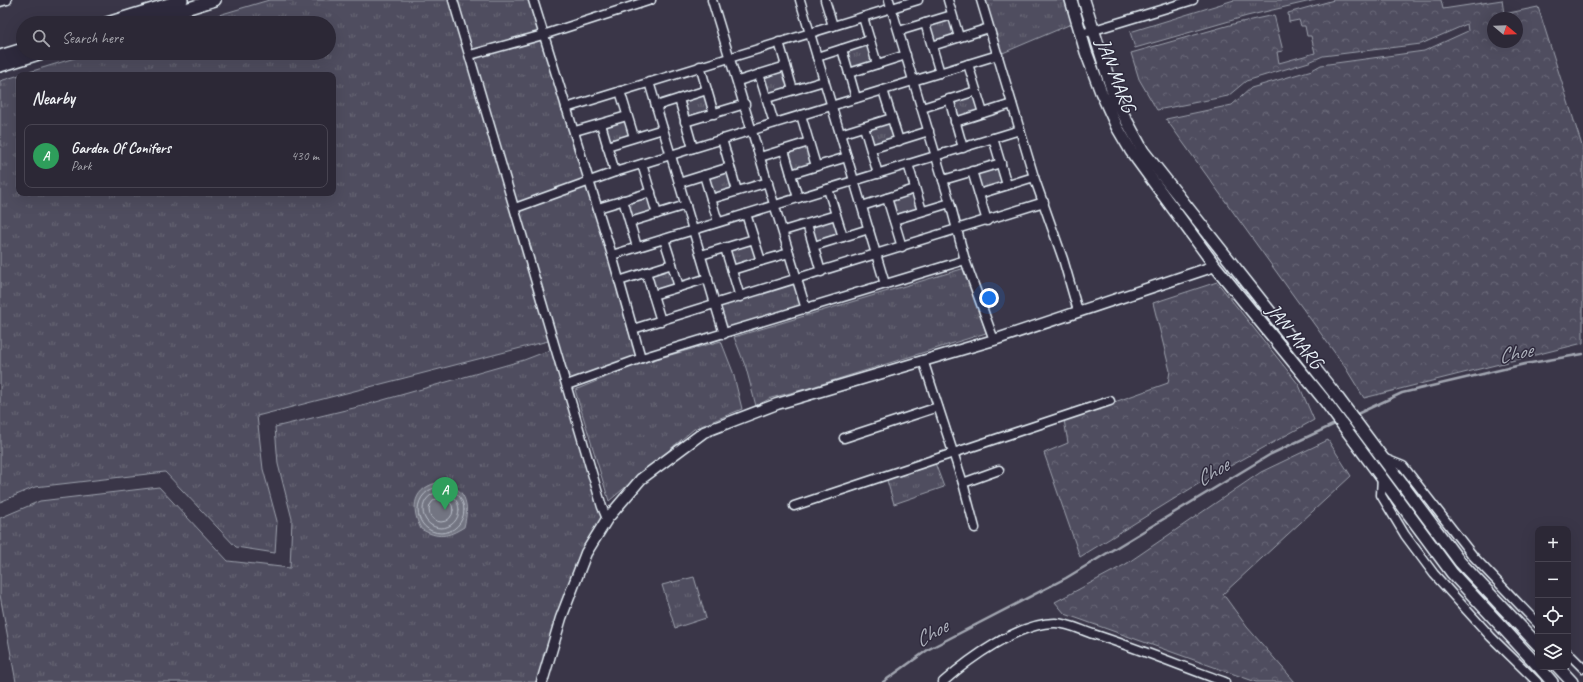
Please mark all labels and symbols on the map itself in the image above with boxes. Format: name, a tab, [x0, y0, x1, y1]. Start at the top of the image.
north arrow	[1487, 12, 1523, 48]
street label: JAN MARG	[1090, 34, 1142, 117]
your location	[979, 288, 999, 308]
street label: JAN MARG	[1260, 297, 1330, 375]
water label: Choe	[1496, 336, 1537, 369]
water label: Choe	[1191, 450, 1236, 492]
pin: A	[432, 477, 458, 510]
water label: Choe	[910, 612, 955, 653]

